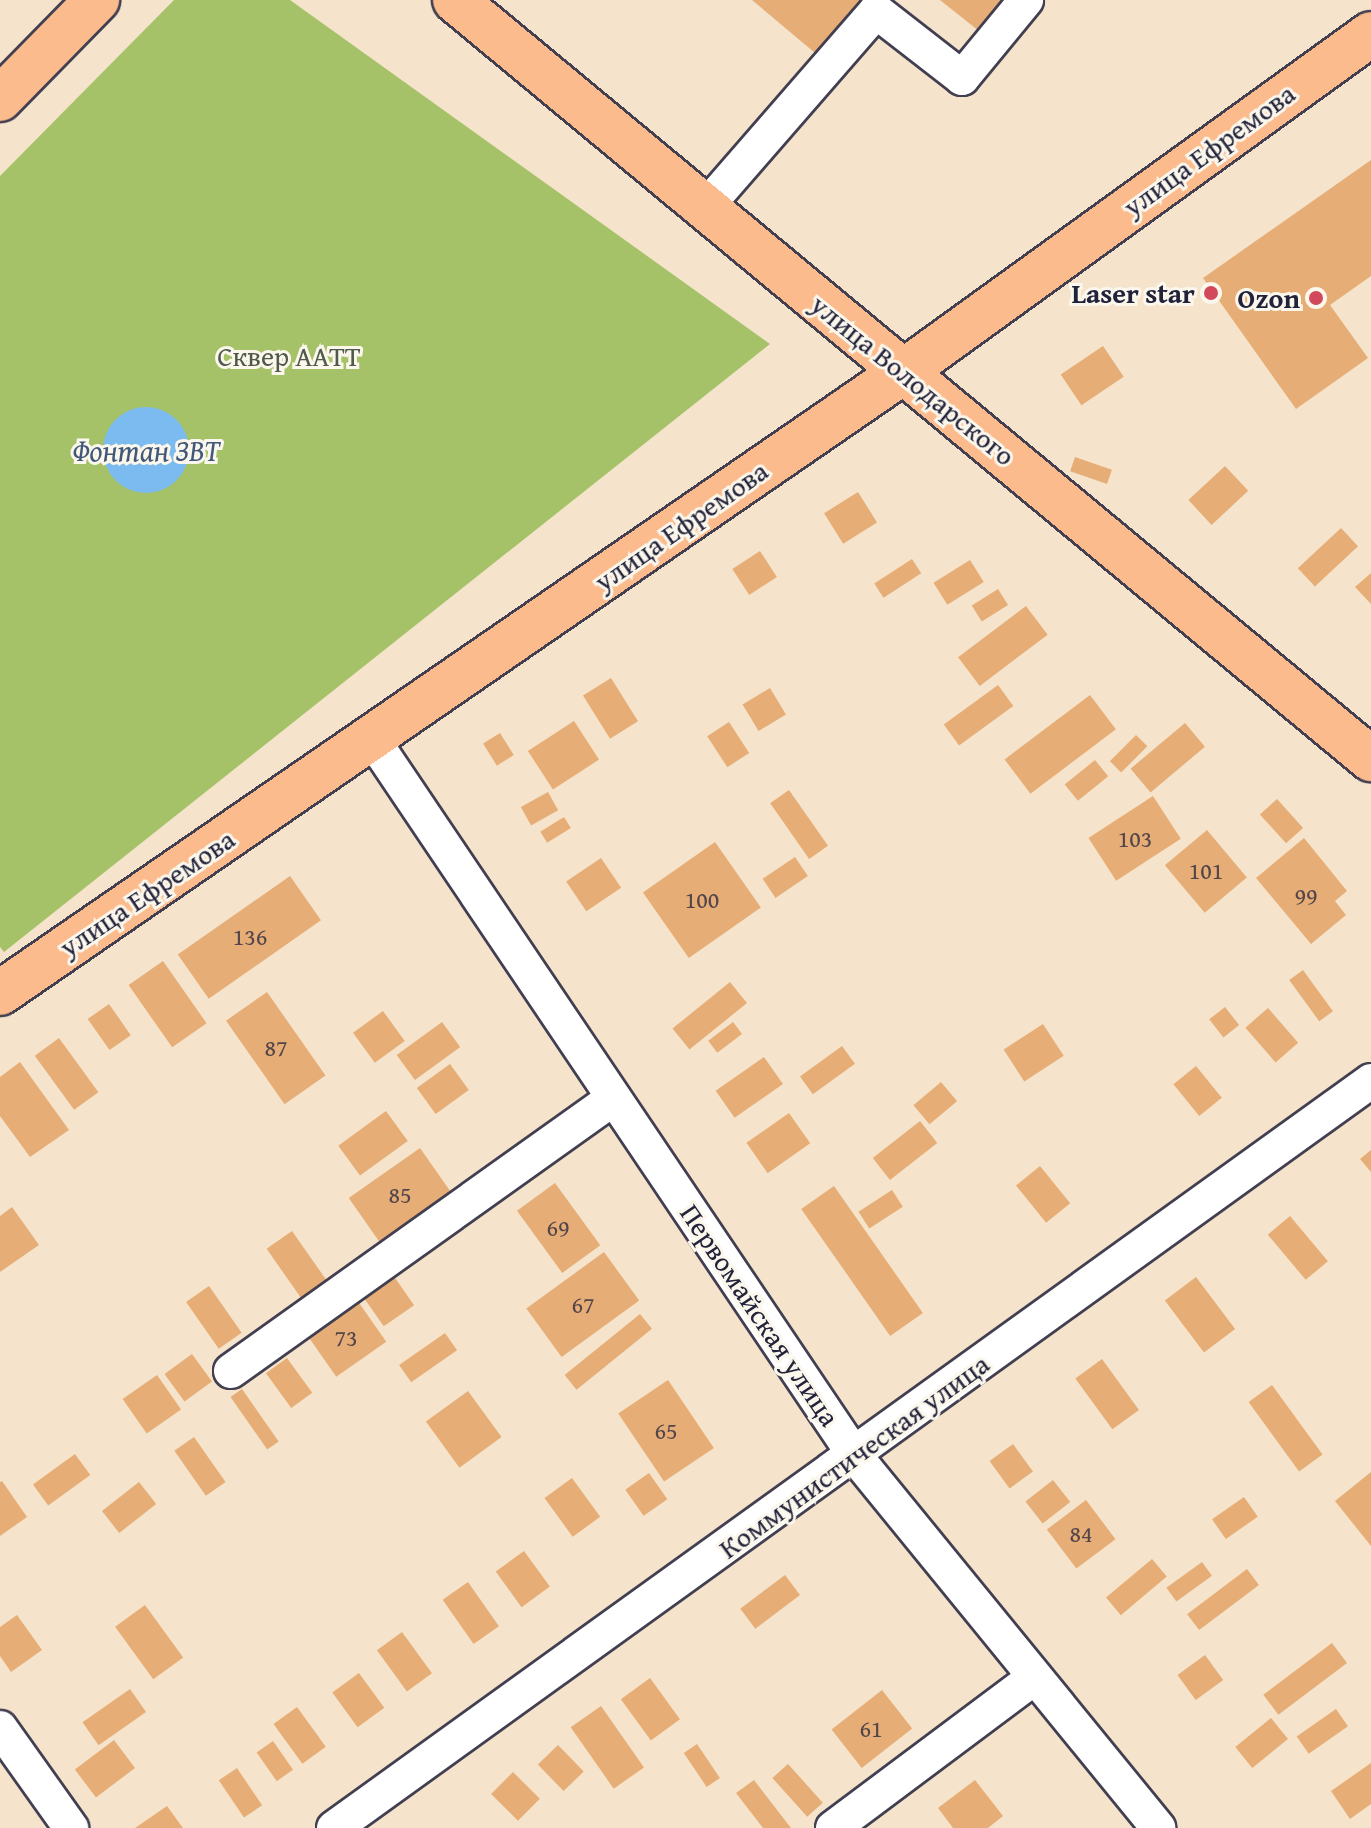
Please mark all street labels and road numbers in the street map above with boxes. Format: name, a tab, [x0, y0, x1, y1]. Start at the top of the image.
street label: улица Ефремова	[1117, 76, 1301, 224]
street label: улица Володарского	[804, 287, 1022, 473]
street label: улица Ефремова	[588, 454, 774, 598]
street label: улица Ефремова	[53, 822, 241, 964]
street label: Первомайская улица	[673, 1198, 847, 1432]
street label: Коммунистическая улица	[712, 1347, 996, 1565]

